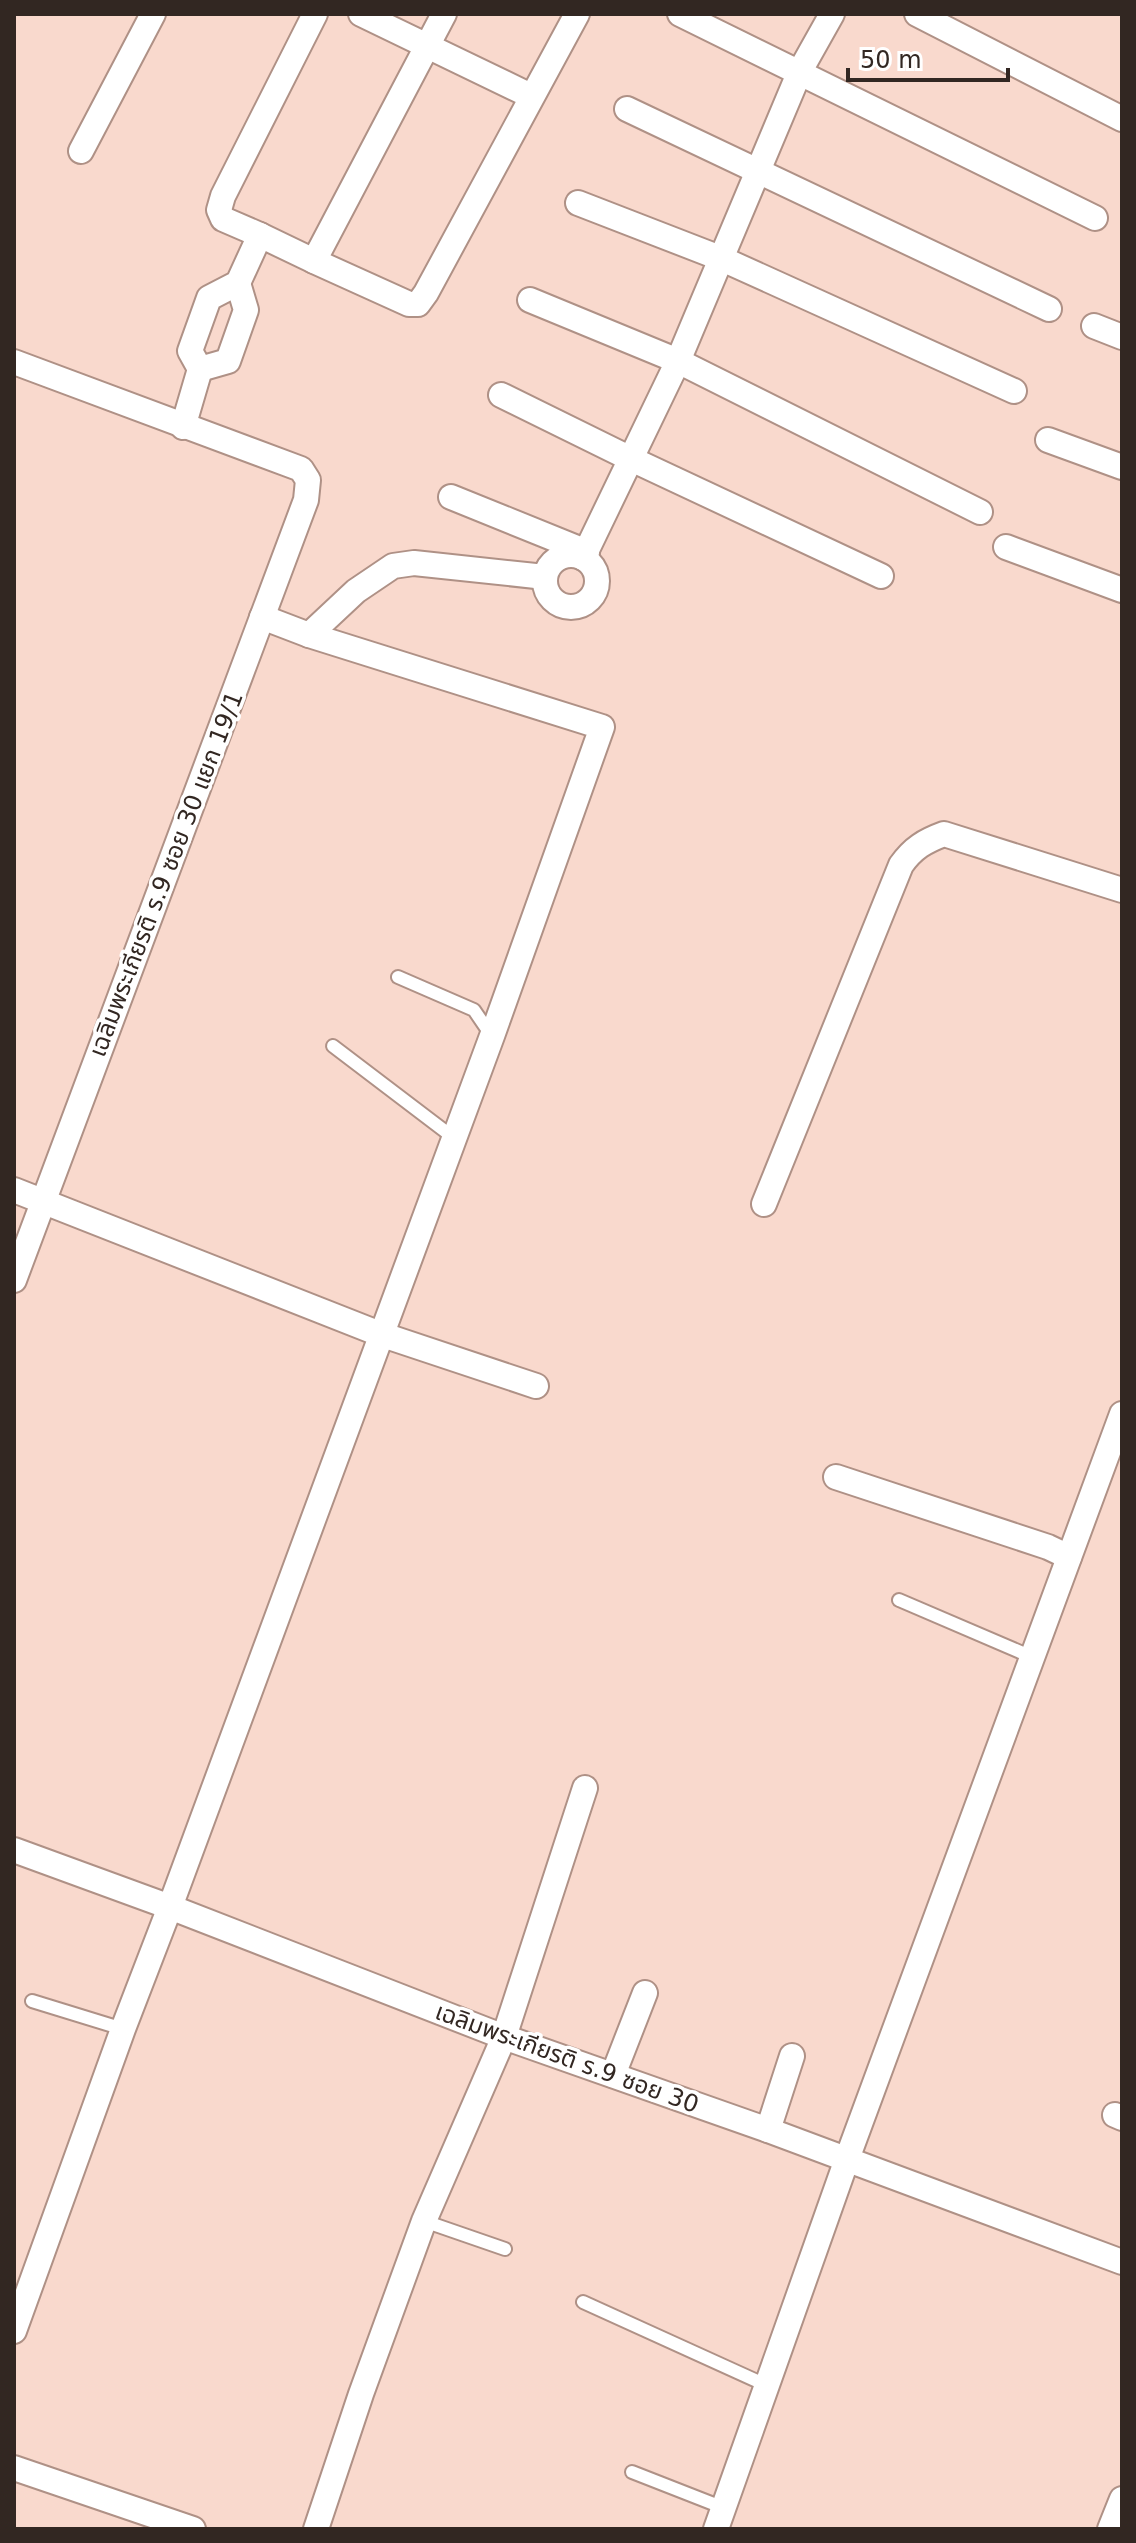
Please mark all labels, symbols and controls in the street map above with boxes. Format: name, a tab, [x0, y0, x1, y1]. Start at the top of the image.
scale bar	[848, 32, 1008, 82]
text: 50 m	[860, 46, 922, 74]
street label: เฉลิมพระเกียรติ ร.9 ซอย 30 แยก 19/1	[83, 687, 249, 1061]
street label: เฉลิมพระเกียรติ ร.9 ซอย 30	[431, 1997, 703, 2119]

